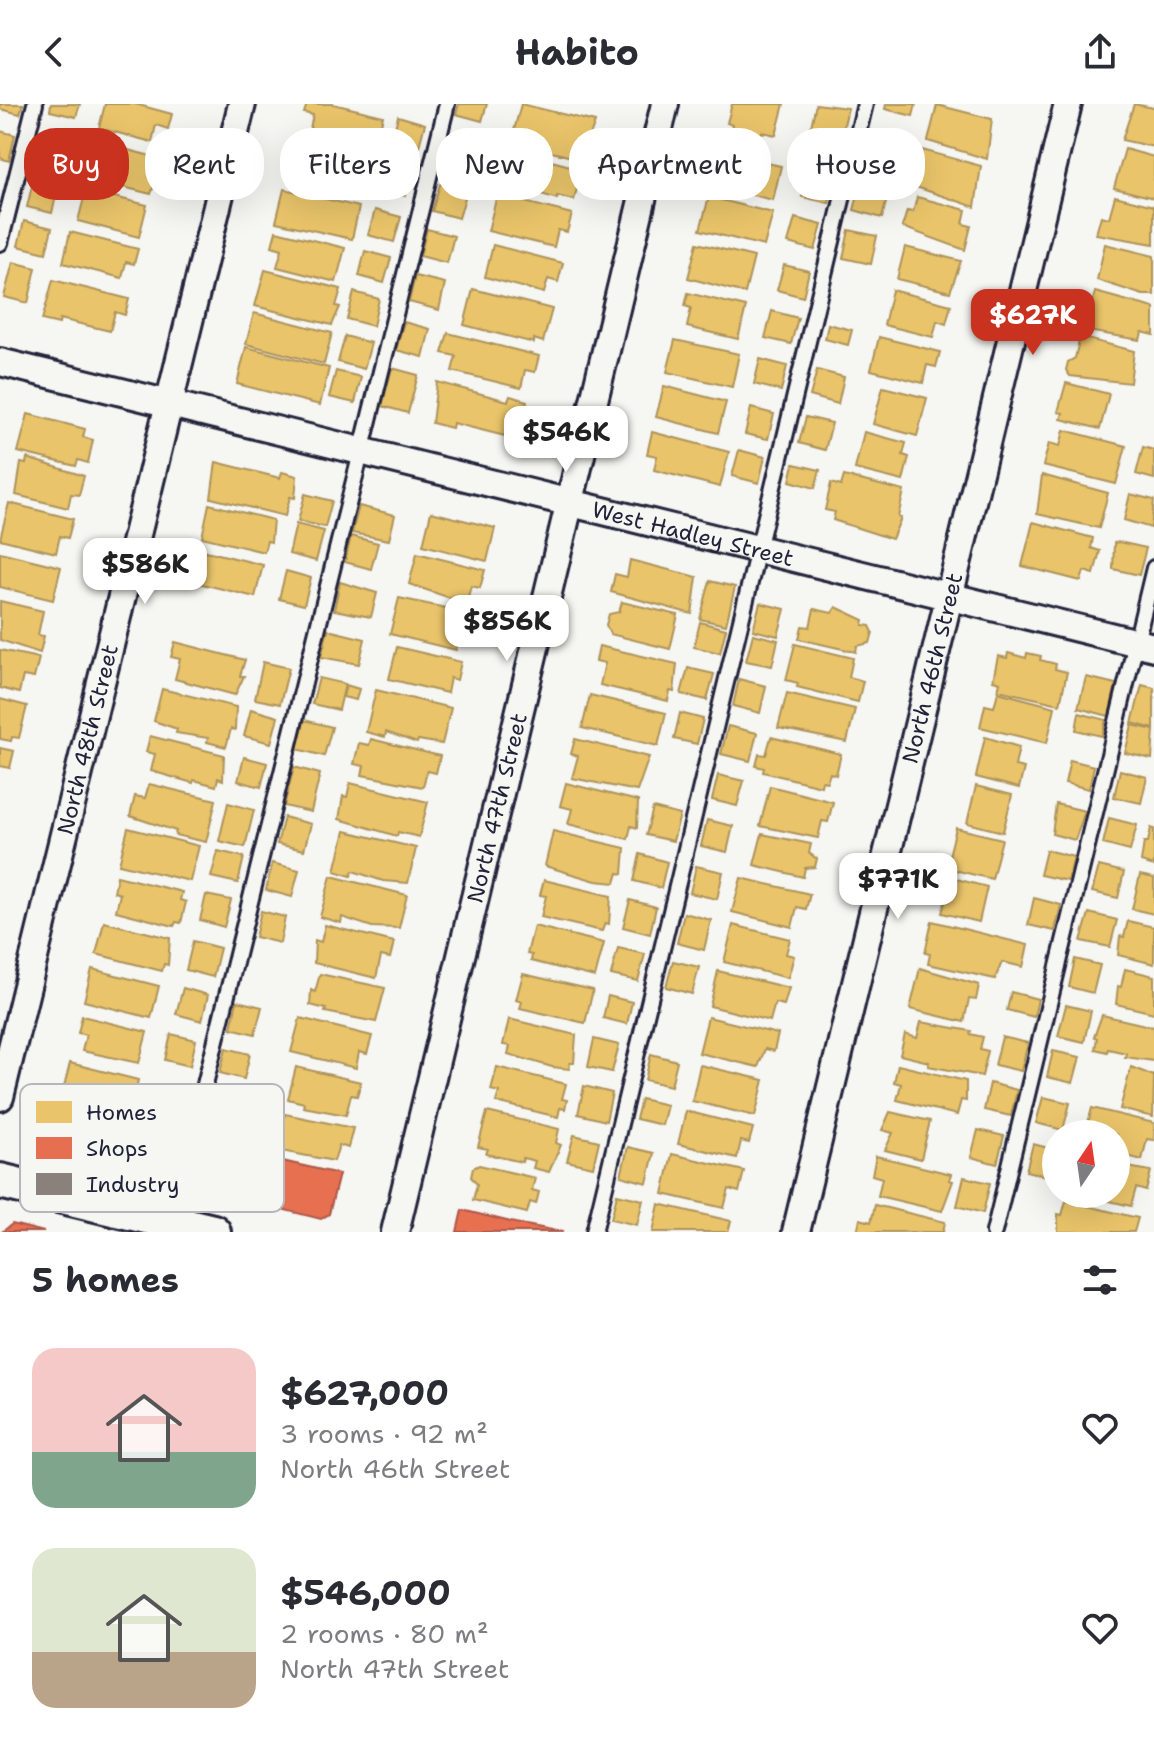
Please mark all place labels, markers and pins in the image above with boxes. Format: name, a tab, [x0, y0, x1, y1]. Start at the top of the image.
pin: $627K	[977, 289, 1089, 357]
pin: $546K	[510, 406, 622, 474]
pin: $586K	[89, 538, 201, 606]
pin: $856K	[451, 595, 563, 663]
pin: $771K	[842, 853, 954, 921]

